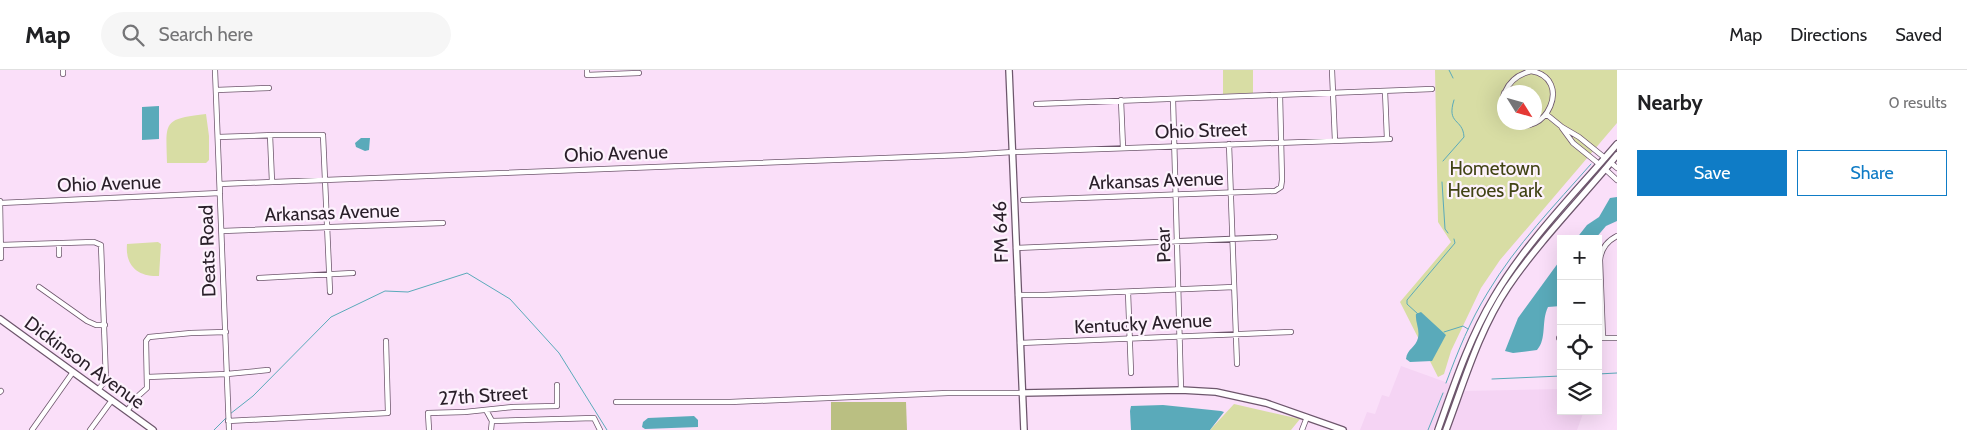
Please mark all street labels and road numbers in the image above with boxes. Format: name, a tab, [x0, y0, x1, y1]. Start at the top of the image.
street label: Ohio Street	[1154, 117, 1248, 144]
street label: Ohio Avenue	[564, 140, 669, 167]
street label: Arkansas Avenue	[1088, 167, 1224, 194]
street label: Ohio Avenue	[57, 170, 162, 197]
street label: Arkansas Avenue	[264, 199, 400, 226]
street label: FM 646	[988, 201, 1013, 263]
street label: Deats Road	[194, 205, 221, 297]
street label: Pear	[1151, 227, 1176, 263]
street label: Kentucky Avenue	[1074, 308, 1213, 339]
street label: Dickinson Avenue	[20, 311, 150, 414]
street label: 27th Street	[438, 381, 529, 410]

